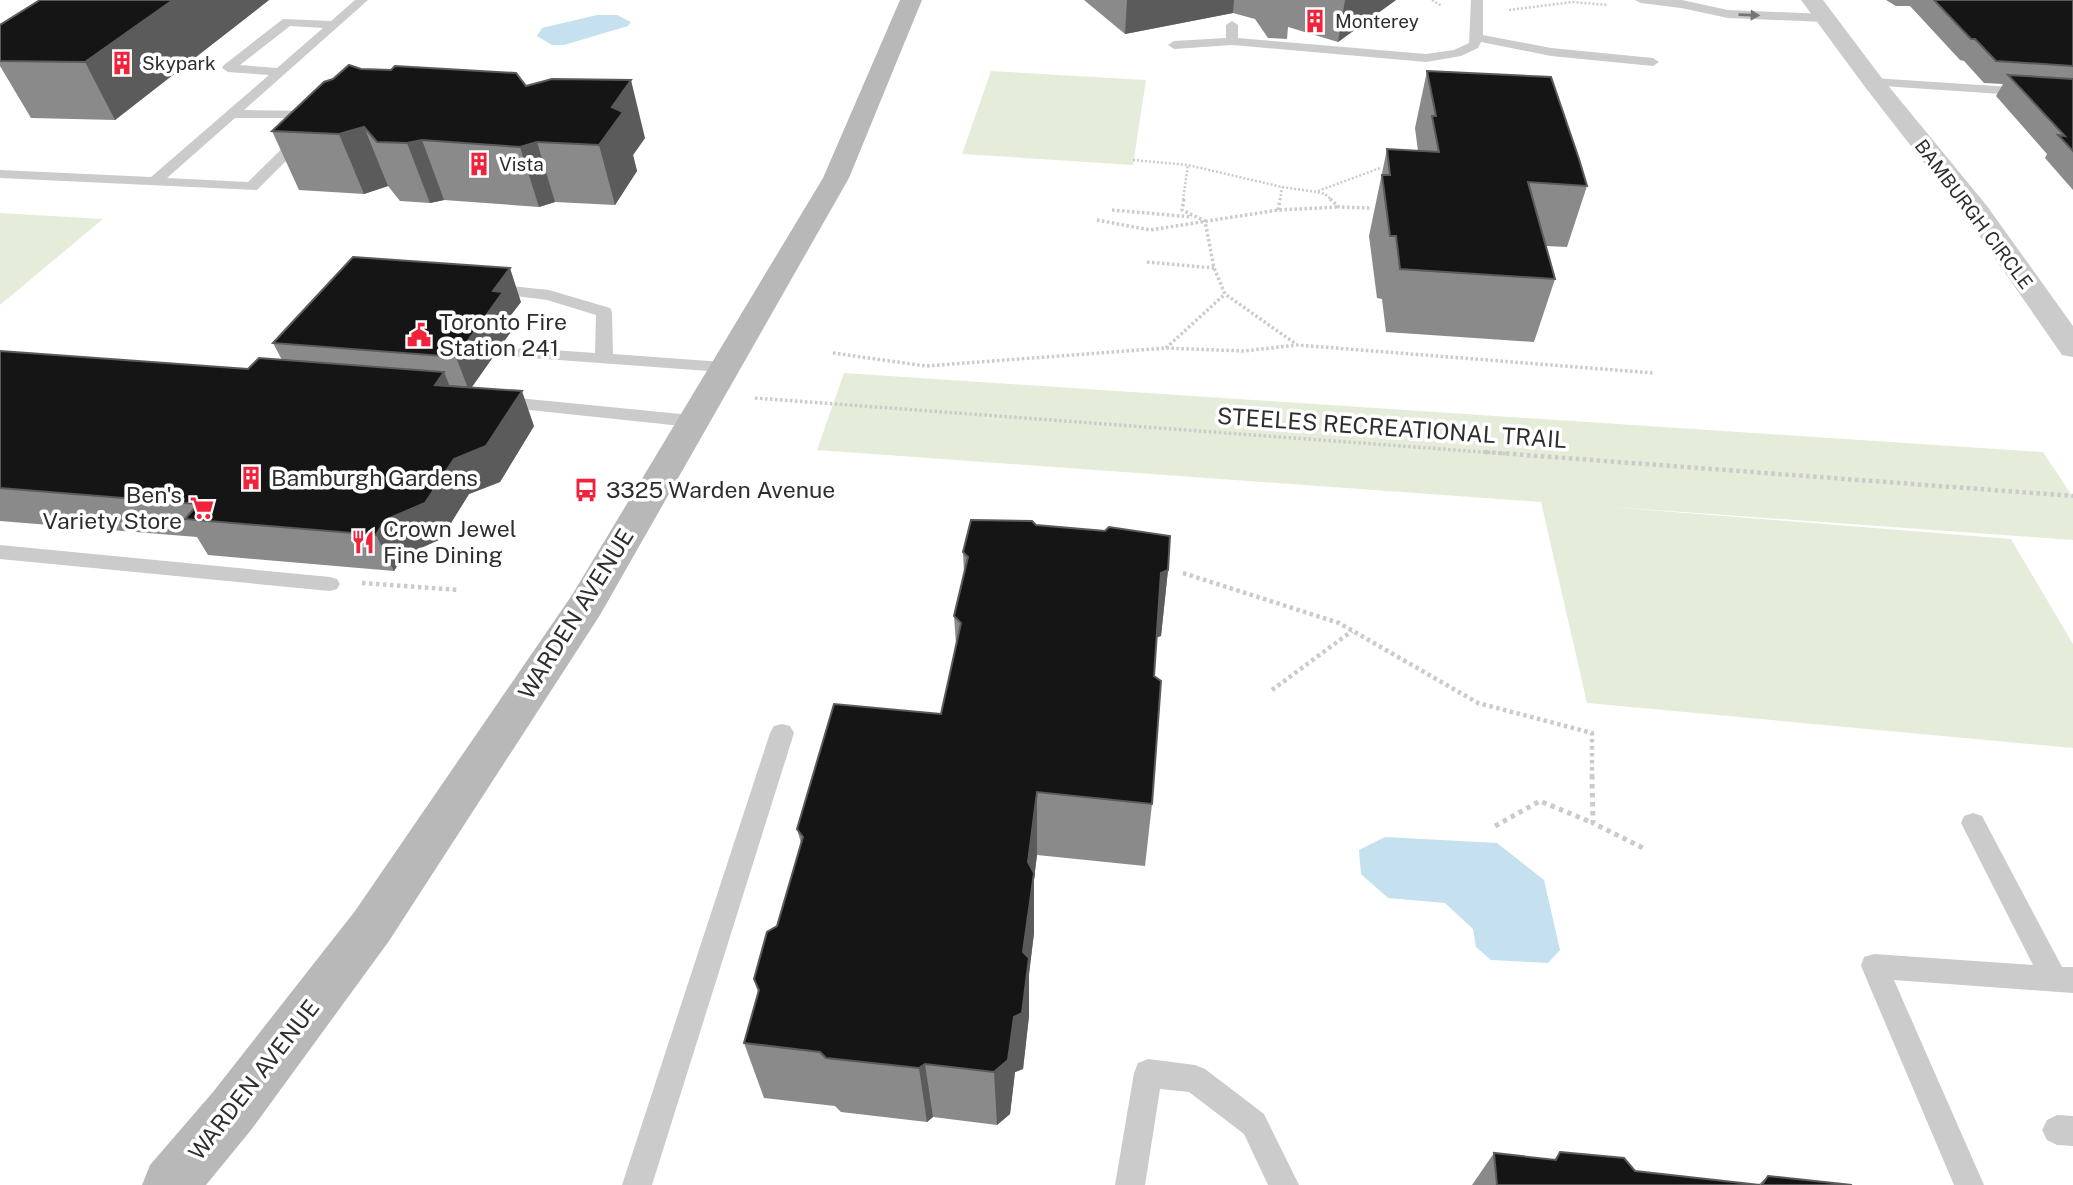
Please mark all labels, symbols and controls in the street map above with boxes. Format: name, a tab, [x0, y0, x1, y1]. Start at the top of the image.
building icon: Monterey	[1301, 7, 1329, 35]
one-way arrow	[1738, 9, 1760, 20]
place label: Monterey	[1335, 10, 1419, 32]
building icon: Skypark	[108, 49, 136, 77]
place label: Skypark	[142, 52, 216, 74]
street label: BAMBURGH CIRCLE	[1911, 135, 2037, 293]
building icon: Vista	[465, 150, 493, 178]
place label: Vista	[499, 153, 544, 175]
place label: Toronto Fire Station 241	[439, 308, 567, 361]
public building icon: Toronto Fire Station 241	[405, 321, 433, 349]
street label: STEELES RECREATIONAL TRAIL	[1216, 402, 1568, 453]
building icon: Bamburgh Gardens	[237, 464, 265, 492]
place label: Bamburgh Gardens	[271, 464, 478, 491]
bus stop icon: 3325 Warden Avenue	[572, 476, 600, 504]
place label: 3325 Warden Avenue	[606, 476, 835, 503]
place label: Ben's Variety Store	[42, 481, 182, 534]
supermarket icon: Ben's Variety Store	[188, 494, 216, 522]
place label: Crown Jewel Fine Dining	[383, 515, 517, 568]
street label: WARDEN AVENUE	[512, 524, 639, 704]
restaurant icon: Crown Jewel Fine Dining	[349, 528, 377, 556]
street label: WARDEN AVENUE	[183, 994, 324, 1165]

